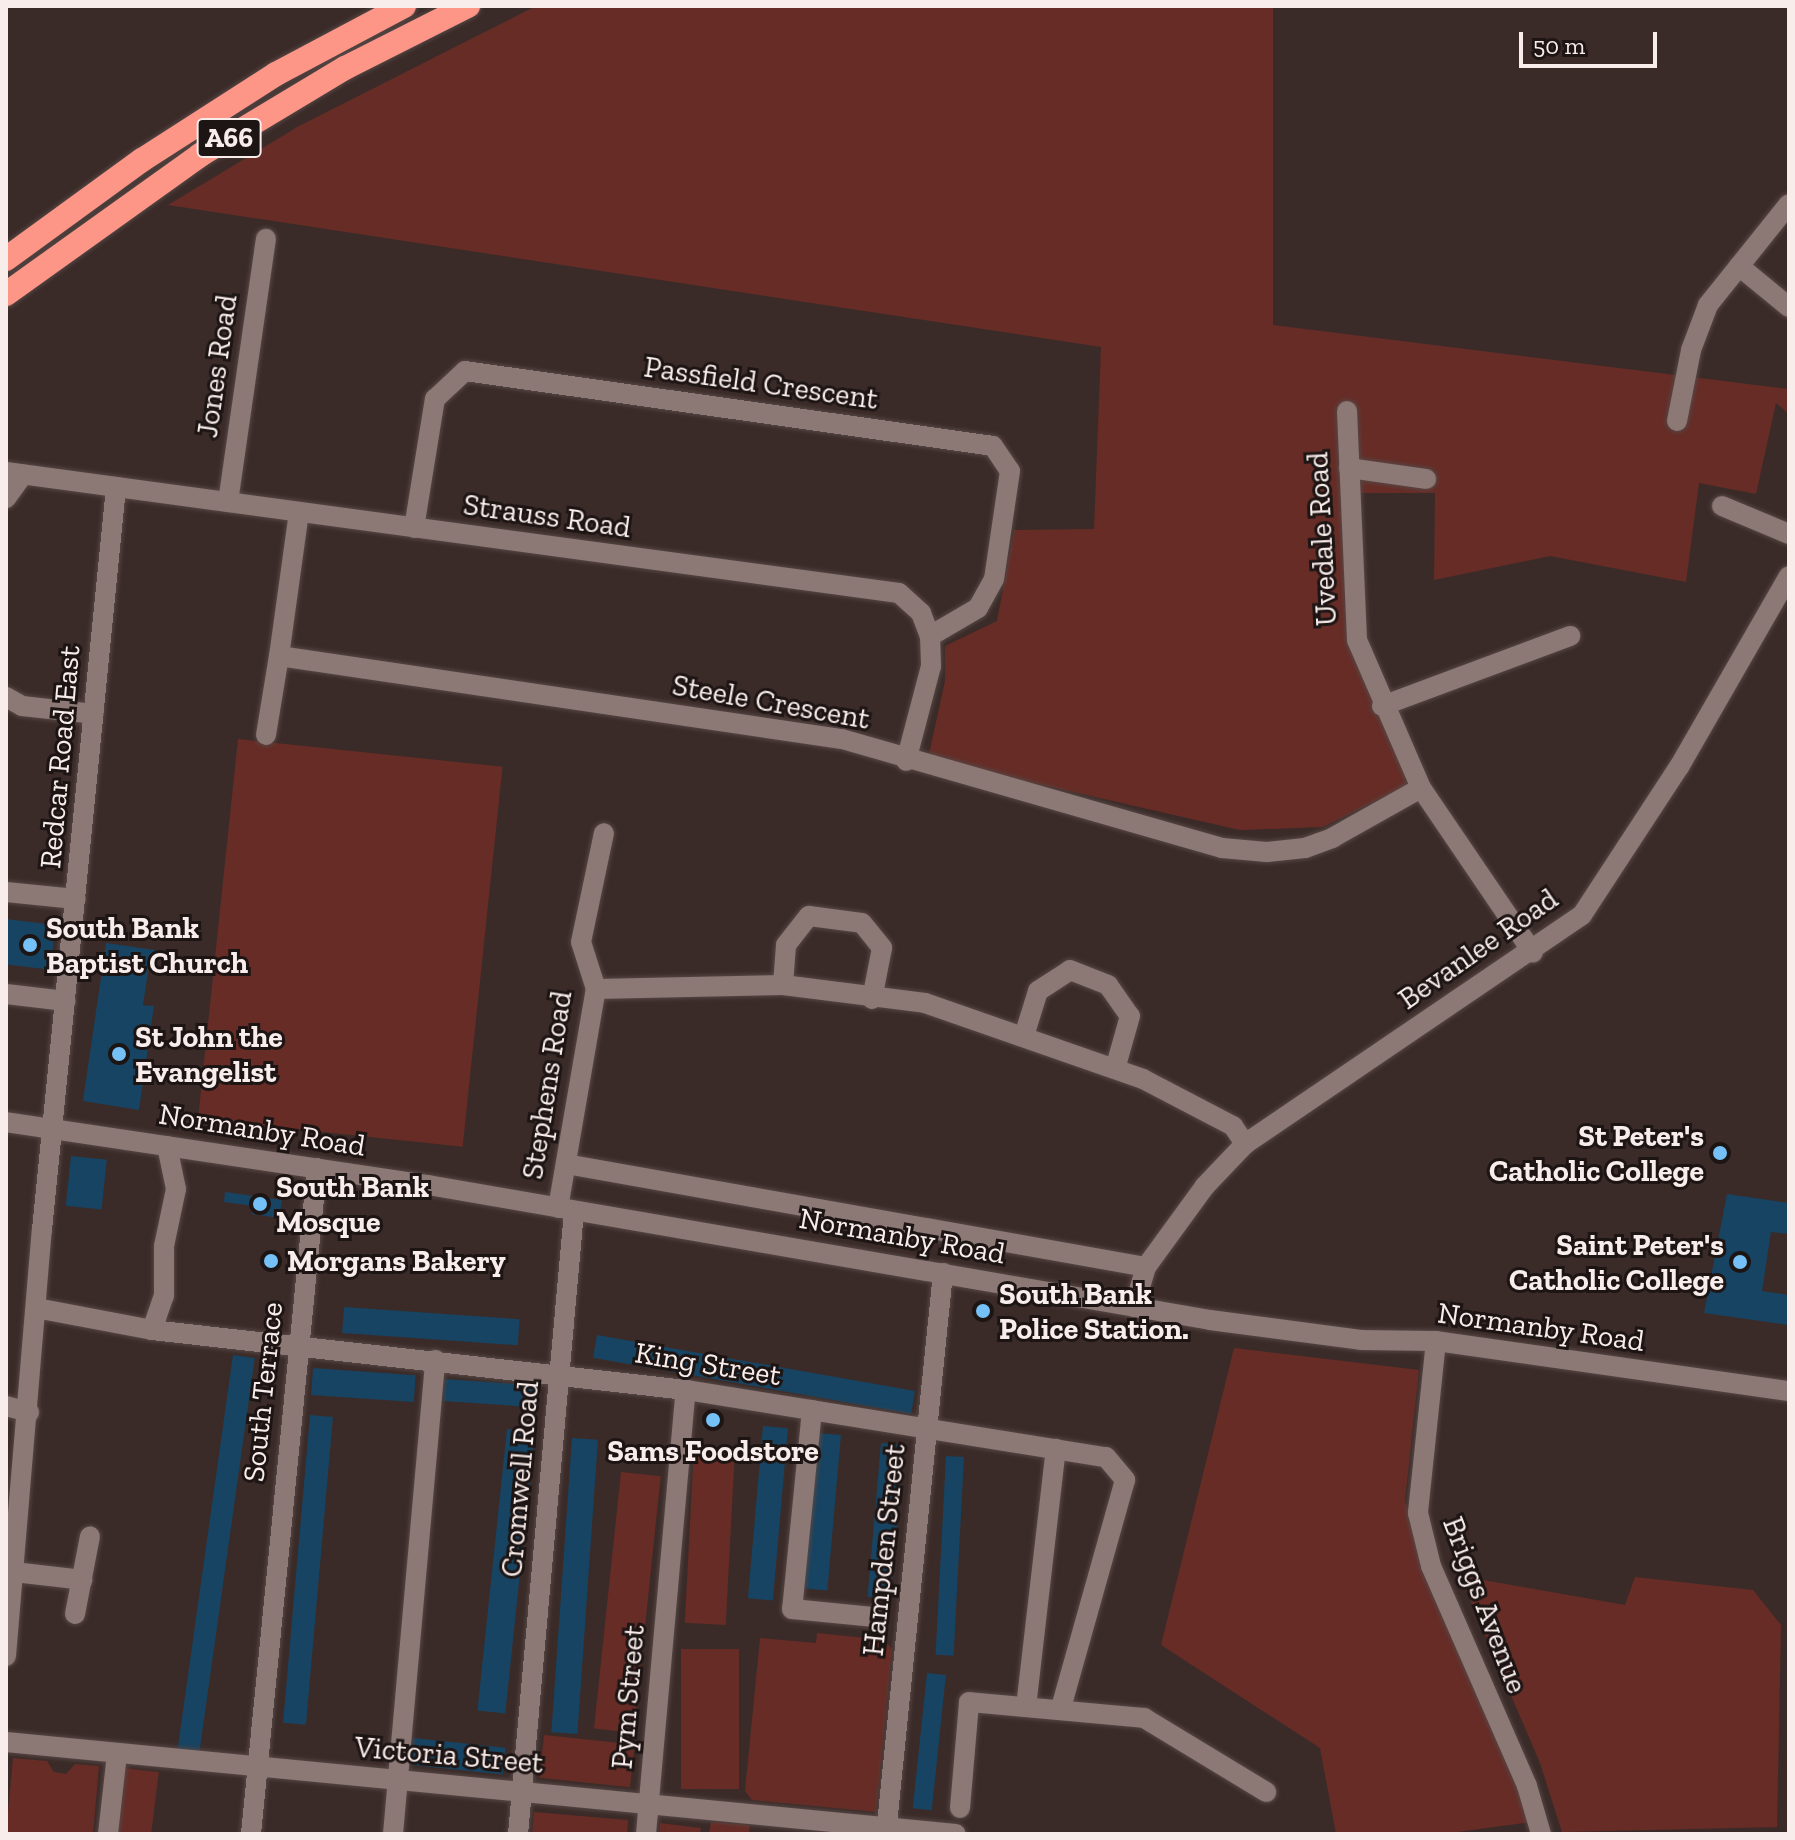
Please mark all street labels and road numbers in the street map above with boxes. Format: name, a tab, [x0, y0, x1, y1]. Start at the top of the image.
road number: A66	[195, 114, 263, 162]
street label: Jones Road	[189, 292, 245, 440]
street label: Passfield Crescent	[642, 349, 880, 417]
street label: Uvedale Road	[1299, 451, 1345, 627]
street label: Strauss Road	[461, 486, 633, 546]
street label: Redcar Road East	[32, 644, 88, 870]
street label: Steele Crescent	[670, 667, 872, 737]
street label: Bevanlee Road	[1391, 881, 1565, 1017]
street label: Stephens Road	[514, 988, 580, 1182]
street label: Normanby Road	[156, 1096, 368, 1164]
street label: Normanby Road	[796, 1200, 1008, 1272]
street label: Normanby Road	[1435, 1295, 1647, 1359]
street label: South Terrace	[236, 1300, 290, 1484]
street label: King Street	[633, 1335, 783, 1393]
street label: Cromwell Road	[493, 1379, 547, 1579]
street label: Hampden Street	[855, 1442, 913, 1658]
street label: Briggs Avenue	[1435, 1511, 1535, 1699]
street label: Pym Street	[604, 1624, 652, 1770]
street label: Victoria Street	[353, 1729, 545, 1781]

